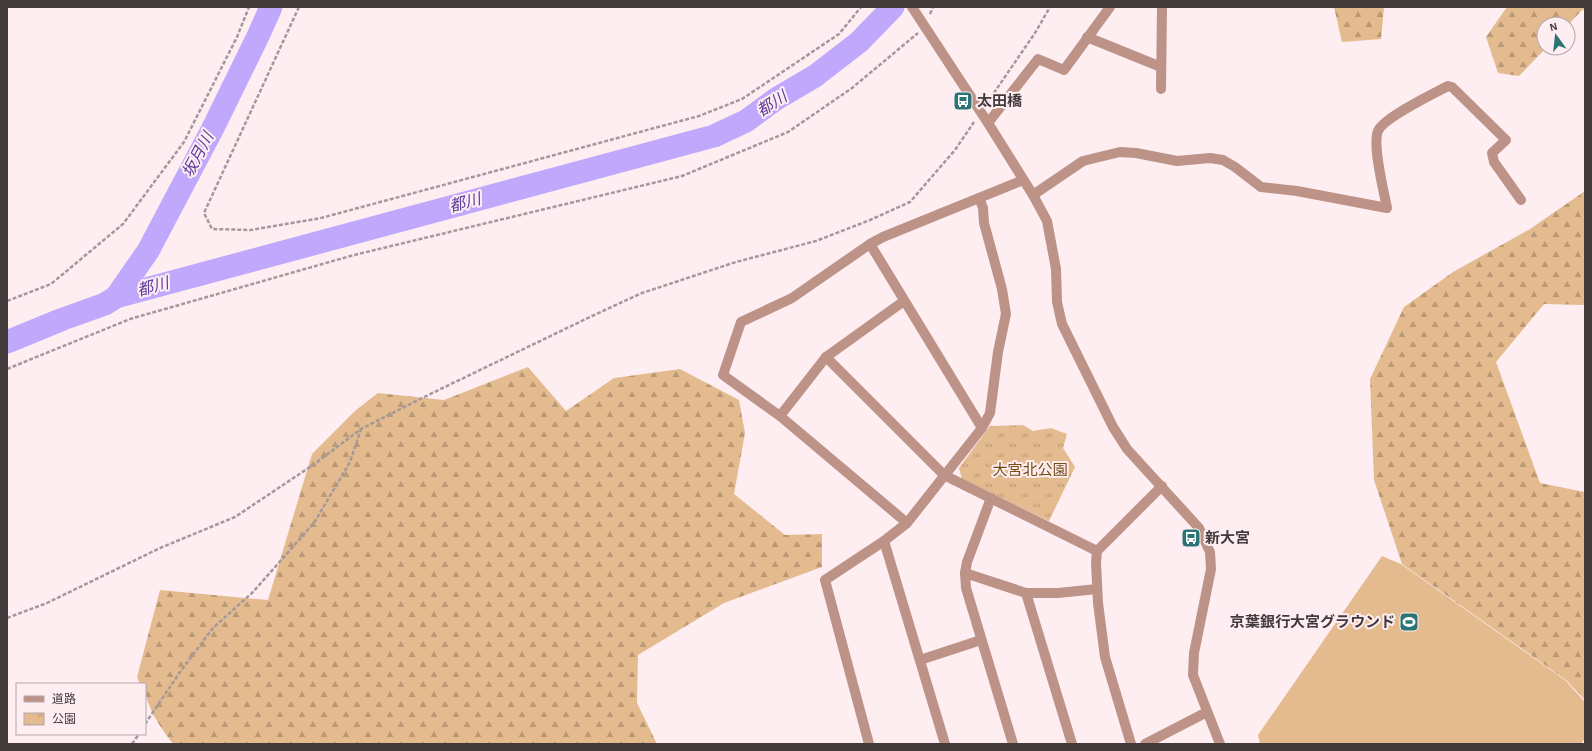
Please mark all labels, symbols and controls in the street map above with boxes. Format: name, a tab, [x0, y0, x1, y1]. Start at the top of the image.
north arrow	[1536, 16, 1576, 56]
text: N	[1548, 21, 1559, 33]
water label: 都川	[754, 87, 791, 119]
bus stop icon: 太田橋	[952, 90, 974, 112]
place label: 太田橋	[977, 93, 1023, 109]
water label: 坂月川	[179, 128, 217, 180]
water label: 都川	[447, 190, 484, 215]
water label: 都川	[135, 274, 172, 299]
park label: 大宮北公園	[992, 461, 1068, 478]
bus stop icon: 新大宮	[1180, 527, 1202, 549]
place label: 新大宮	[1205, 530, 1250, 546]
sports icon: 京葉銀行大宮グラウンド	[1398, 611, 1420, 633]
place label: 京葉銀行大宮グラウンド	[1230, 614, 1395, 630]
legend	[16, 683, 146, 735]
text: 道路	[52, 692, 76, 705]
text: 公園	[52, 713, 76, 725]

